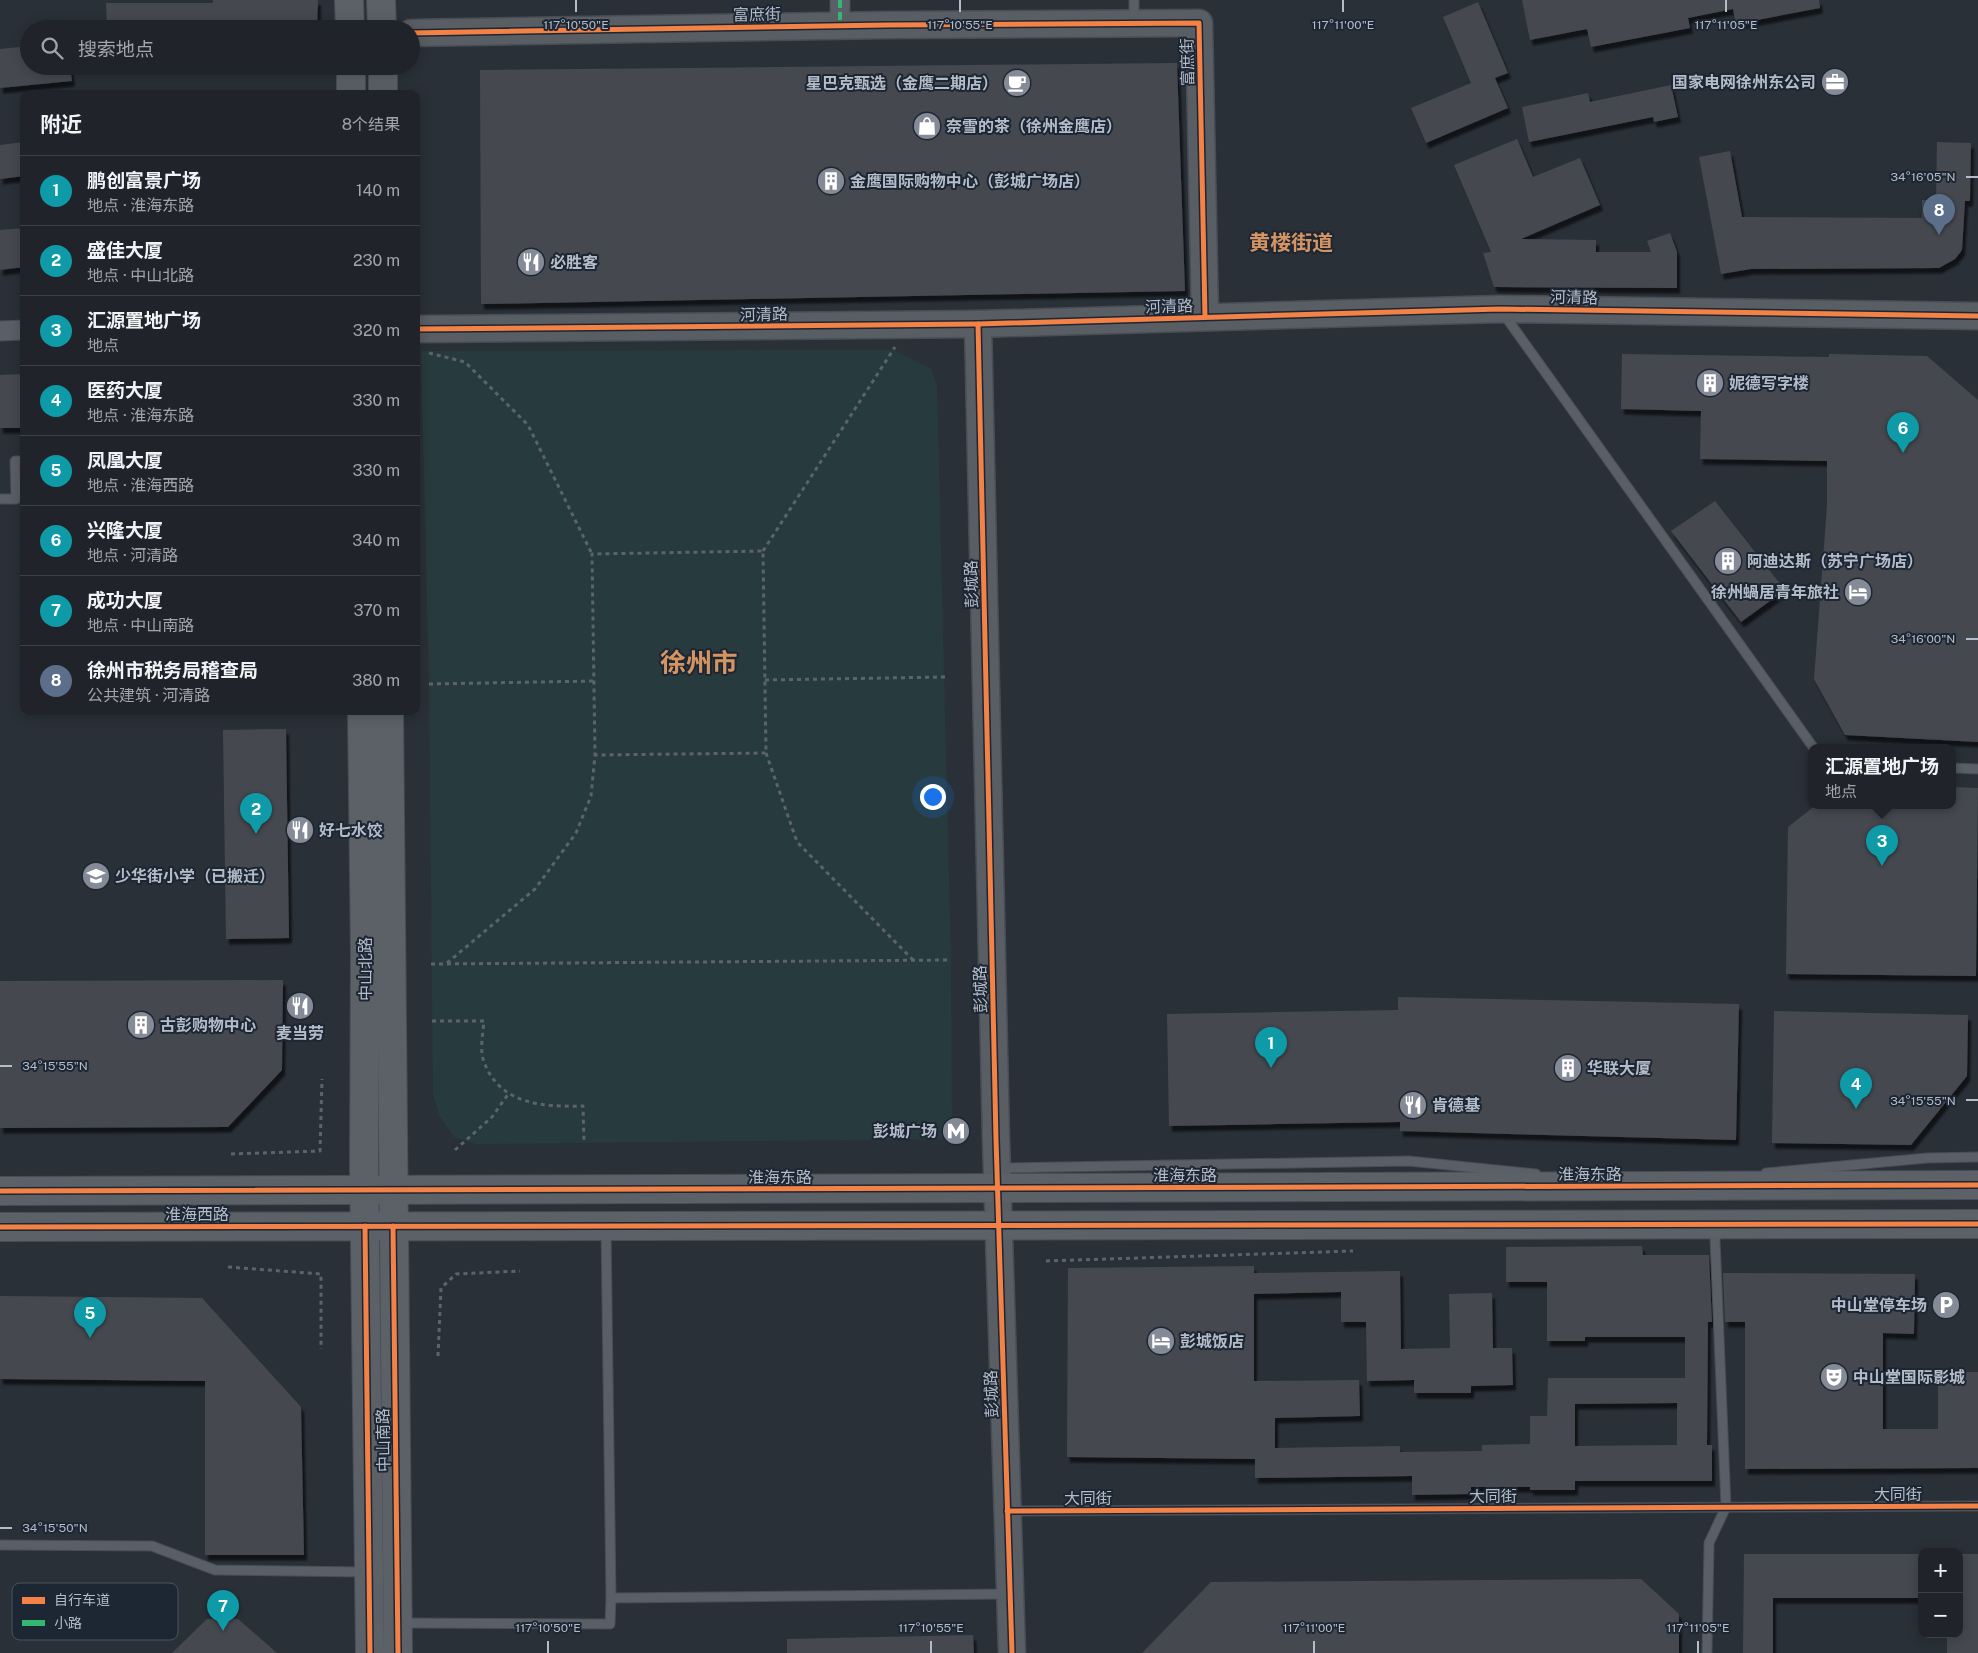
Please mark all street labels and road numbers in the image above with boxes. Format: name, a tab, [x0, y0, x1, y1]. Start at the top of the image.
street label: 富庶街	[733, 5, 781, 24]
street label: 富庶街	[1178, 38, 1197, 86]
street label: 河清路	[1550, 288, 1598, 307]
street label: 河清路	[1145, 296, 1193, 317]
street label: 河清路	[740, 305, 788, 324]
street label: 彭城路	[962, 560, 981, 608]
street label: 中山北路	[356, 937, 375, 1001]
street label: 彭城路	[971, 965, 990, 1013]
street label: 淮海东路	[1558, 1165, 1622, 1184]
street label: 淮海东路	[1153, 1166, 1217, 1185]
street label: 淮海东路	[748, 1168, 812, 1187]
street label: 淮海西路	[165, 1205, 229, 1224]
street label: 彭城路	[981, 1370, 1002, 1418]
street label: 中山南路	[373, 1408, 394, 1472]
street label: 大同街	[1874, 1485, 1922, 1504]
street label: 大同街	[1469, 1487, 1517, 1506]
street label: 大同街	[1064, 1489, 1112, 1508]

